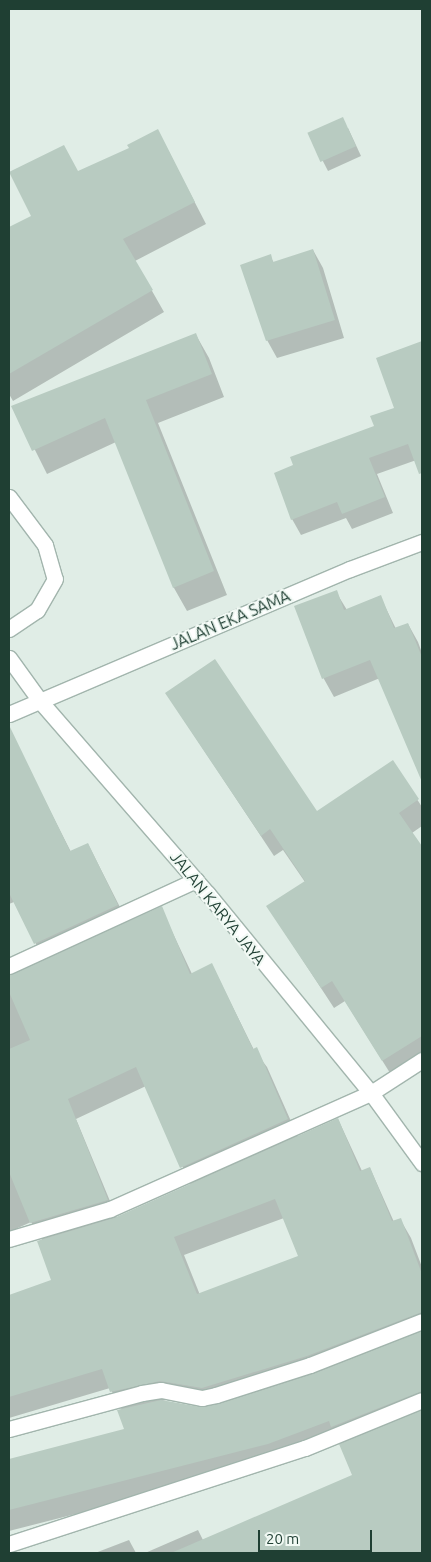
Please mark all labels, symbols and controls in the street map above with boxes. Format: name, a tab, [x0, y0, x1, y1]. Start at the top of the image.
street label: JALAN EKA SAMA	[167, 586, 293, 654]
street label: JALAN KARYA JAYA	[166, 847, 270, 969]
scale bar	[261, 1520, 375, 1552]
text: 20 m	[266, 1530, 299, 1547]

